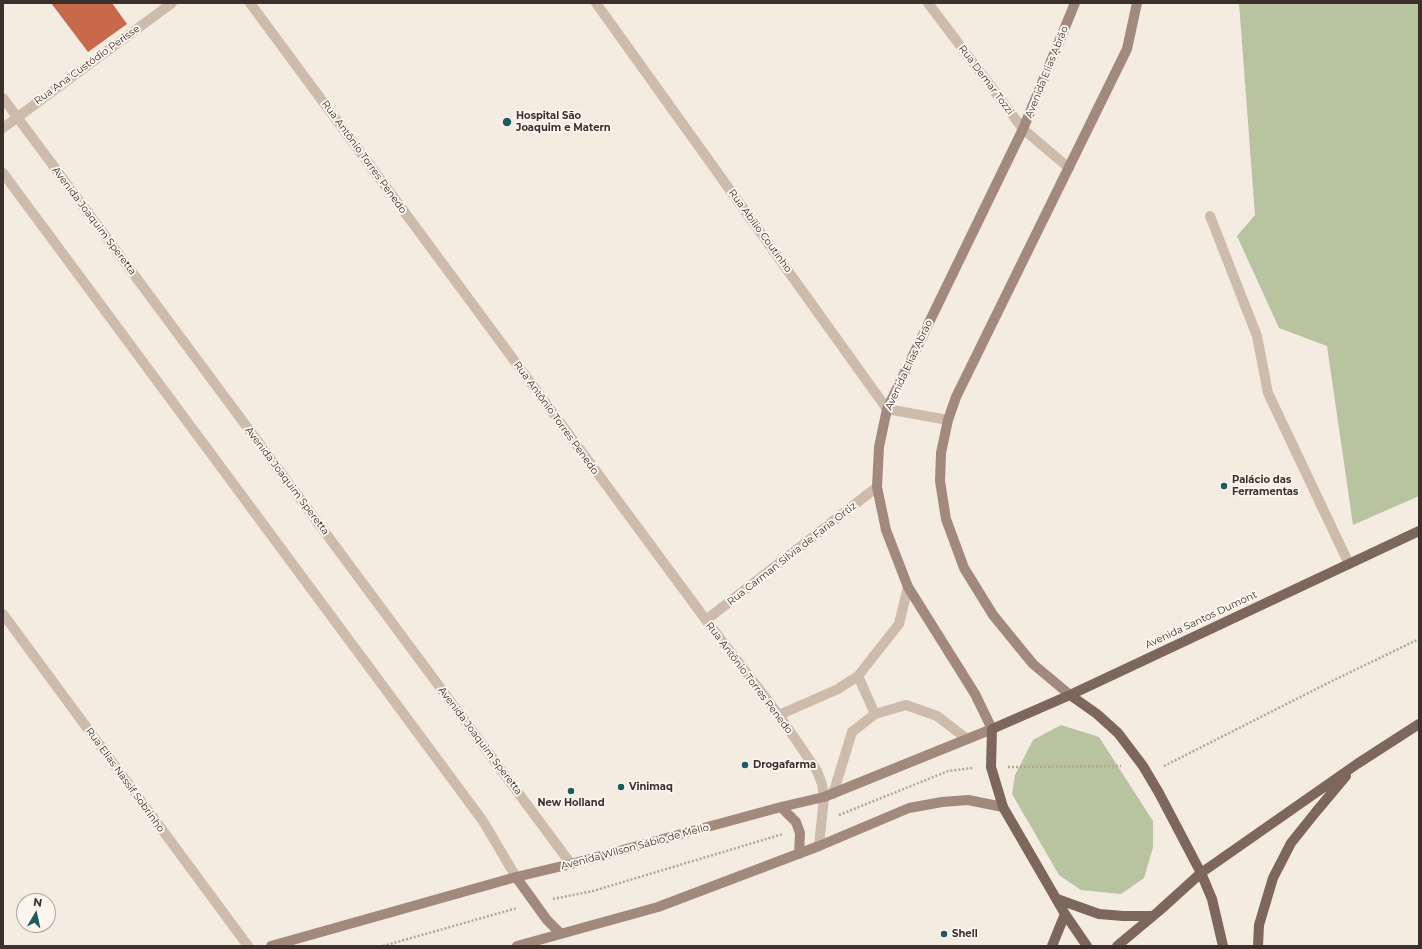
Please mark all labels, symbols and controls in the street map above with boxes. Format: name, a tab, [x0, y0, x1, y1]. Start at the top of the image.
street label: Rua Ana Custódio Perisse	[32, 23, 142, 107]
street label: Avenida Elias Abrão	[1023, 24, 1071, 120]
street label: Rua Demar Tozzi	[956, 43, 1016, 117]
street label: Rua Antônio Torres Penedo	[319, 98, 409, 216]
place label: Hospital São Joaquim e Matern	[516, 110, 611, 134]
marker: Hospital São Joaquim e Matern	[501, 116, 513, 128]
street label: Avenida Joaquim Speretta	[49, 165, 139, 277]
street label: Rua Abílio Coutinho	[726, 187, 794, 275]
street label: Avenida Elias Abrão	[883, 318, 935, 412]
street label: Rua Antônio Torres Penedo	[511, 359, 601, 477]
street label: Avenida Joaquim Speretta	[242, 425, 332, 537]
place label: Palácio das Ferramentas	[1232, 474, 1298, 498]
marker: Palácio das Ferramentas	[1219, 481, 1229, 491]
street label: Rua Carman Silvia de Faria Ortiz	[725, 500, 859, 608]
street label: Avenida Santos Dumont	[1143, 589, 1259, 651]
street label: Rua Antônio Torres Penedo	[703, 620, 795, 736]
street label: Avenida Joaquim Speretta	[435, 685, 525, 797]
street label: Rua Elias Nassif Sobrinho	[83, 725, 167, 835]
place label: Drogafarma	[753, 759, 816, 771]
marker: Drogafarma	[740, 760, 750, 770]
place label: Vinimaq	[629, 781, 673, 793]
marker: Vinimaq	[616, 782, 626, 792]
marker: New Holland	[566, 786, 576, 796]
place label: New Holland	[537, 797, 605, 809]
street label: Avenida Wilson Sábio de Mello	[560, 821, 710, 873]
north arrow	[16, 893, 56, 933]
text: N	[32, 895, 43, 910]
place label: Shell	[952, 928, 978, 940]
marker: Shell	[939, 929, 949, 939]

